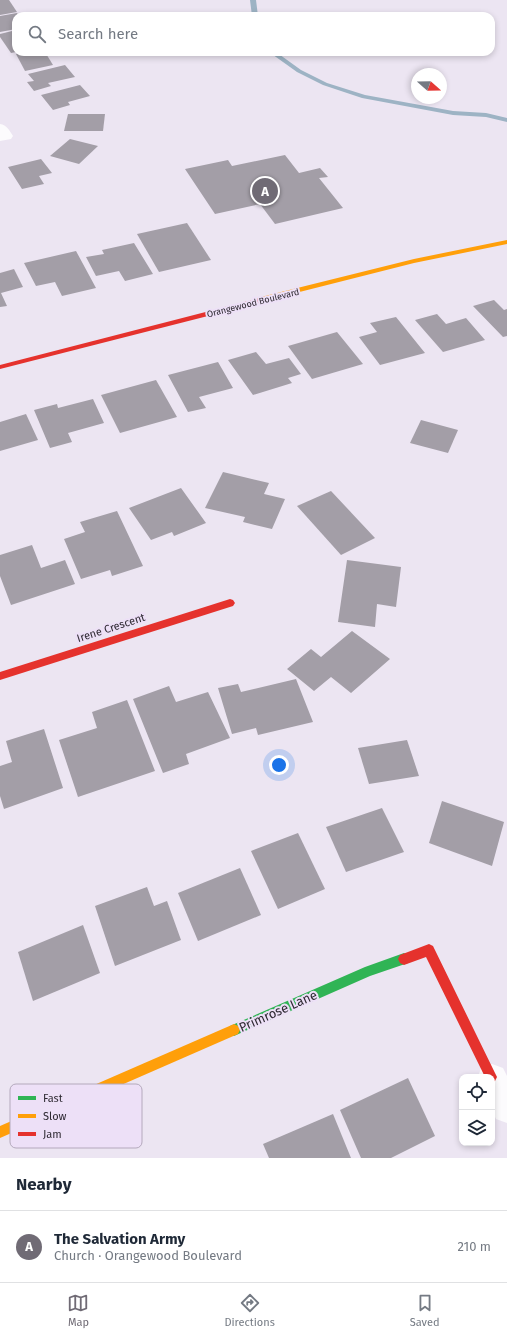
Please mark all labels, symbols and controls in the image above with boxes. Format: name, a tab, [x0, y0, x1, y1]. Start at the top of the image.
search box	[12, 12, 495, 56]
icon: search	[26, 23, 48, 45]
text: Search here	[58, 25, 138, 43]
north arrow	[411, 68, 447, 104]
pin: A	[252, 176, 278, 206]
street label: Orangewood Boulevard	[206, 287, 300, 319]
street label: Irene Crescent	[75, 611, 147, 645]
your location	[269, 755, 289, 775]
street label: Primrose Lane	[237, 987, 319, 1035]
map controls	[459, 1074, 495, 1146]
button: locate	[459, 1074, 495, 1110]
legend	[10, 1084, 142, 1148]
text: Fast	[43, 1092, 63, 1105]
text: Slow	[43, 1110, 67, 1123]
button: layers	[459, 1110, 495, 1146]
text: Jam	[43, 1128, 62, 1141]
text: Nearby	[16, 1174, 71, 1195]
text: The Salvation Army	[54, 1230, 185, 1248]
text: A	[25, 1239, 33, 1254]
text: 210 m	[457, 1239, 491, 1254]
text: Church · Orangewood Boulevard	[54, 1248, 242, 1263]
tab: Map	[67, 1292, 89, 1329]
tab: Directions	[224, 1292, 275, 1329]
tab: Saved	[410, 1292, 440, 1329]

